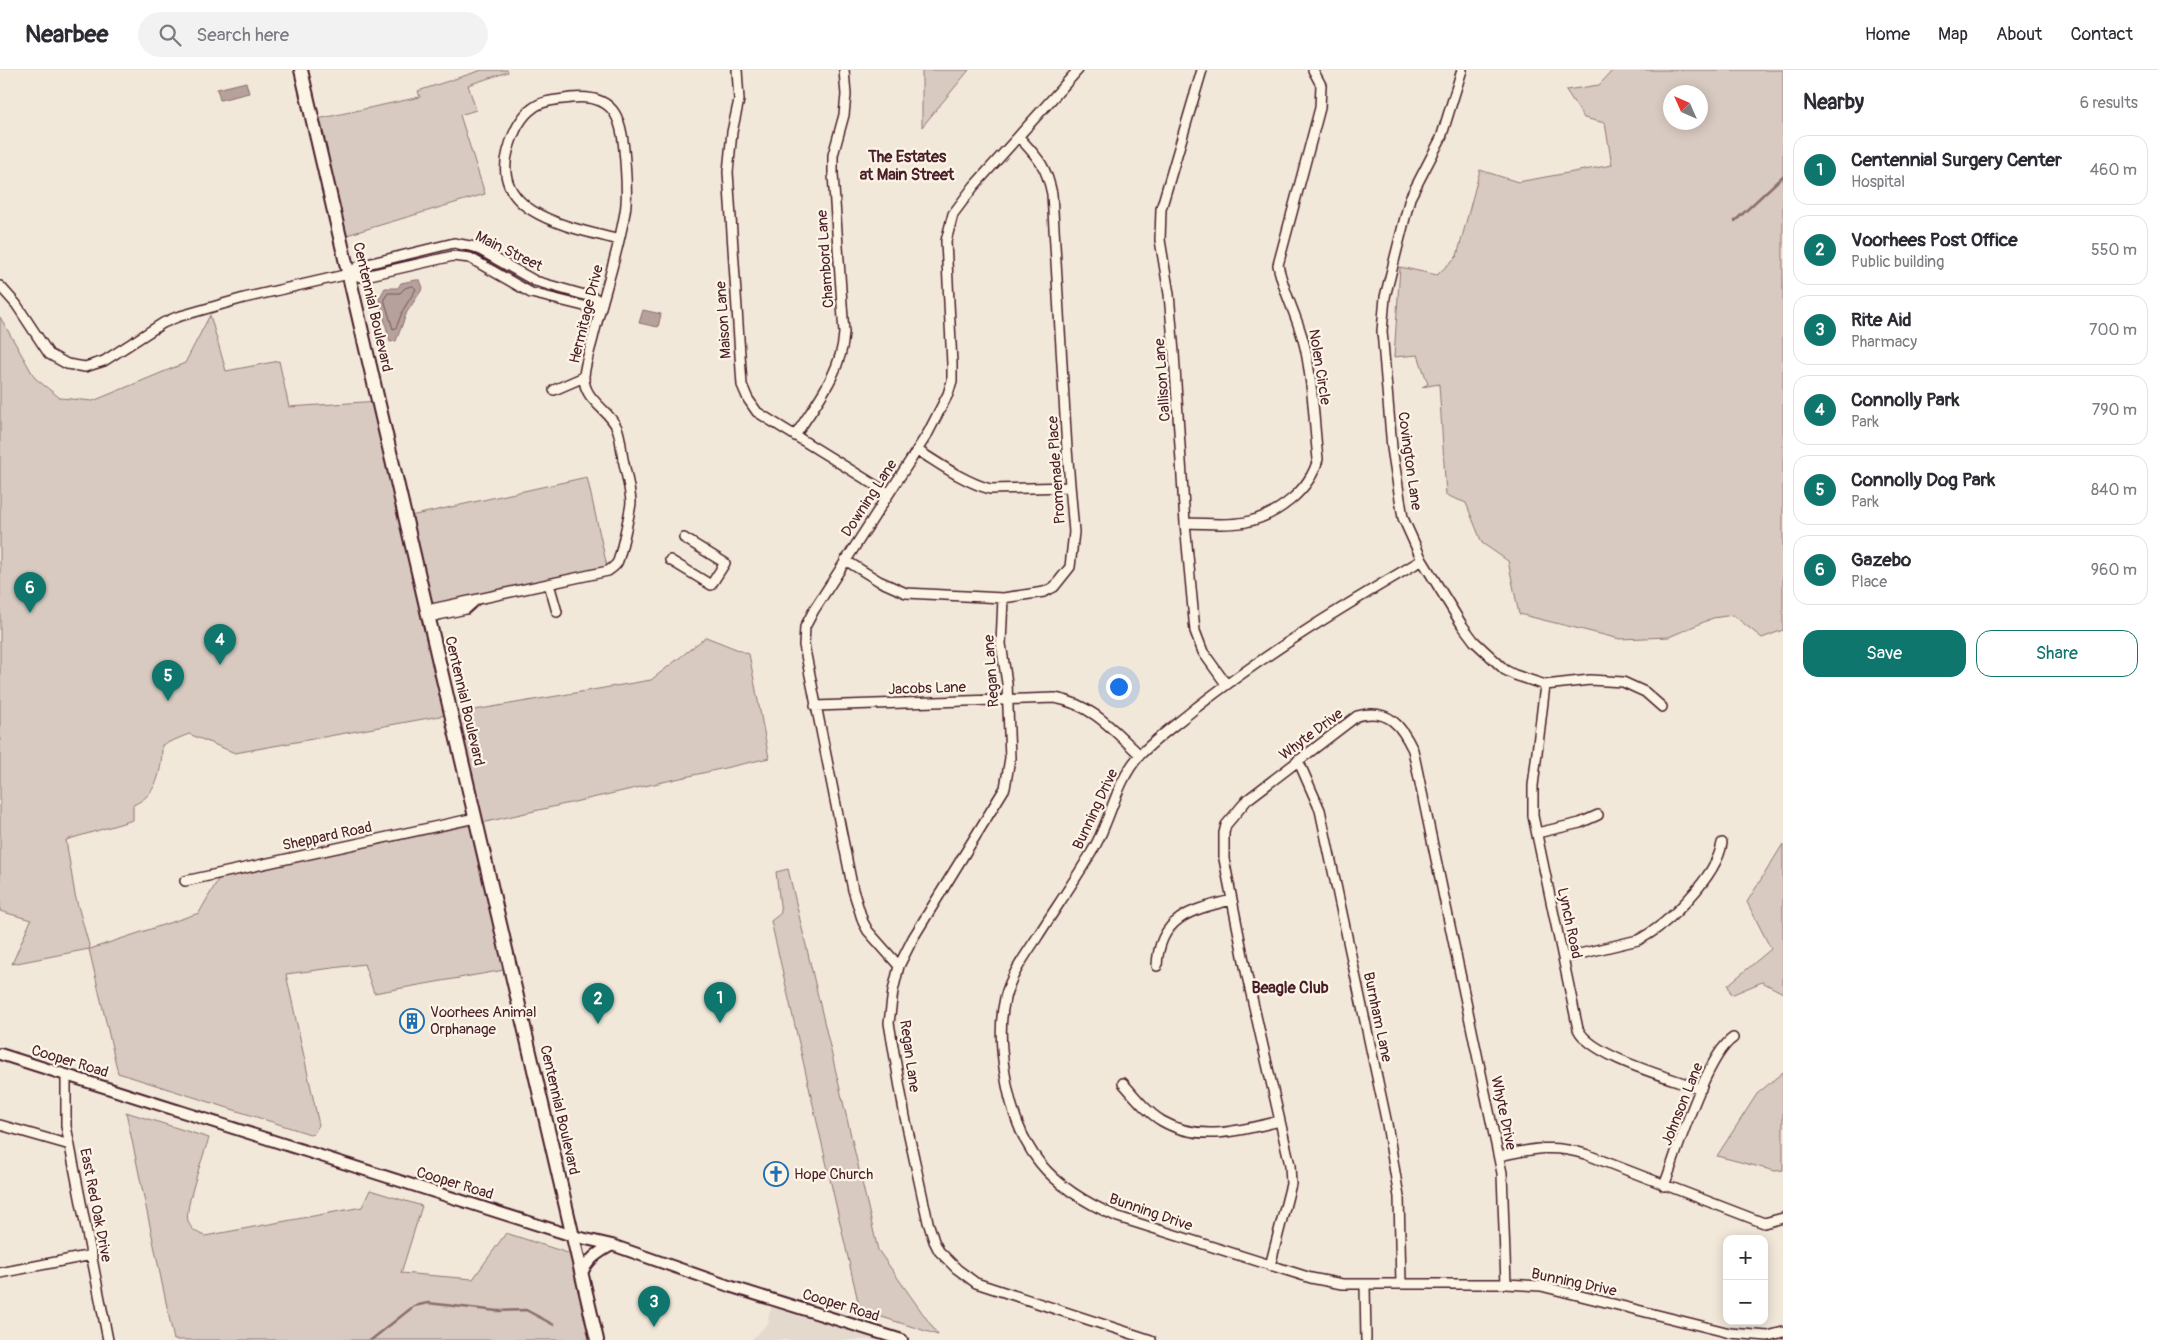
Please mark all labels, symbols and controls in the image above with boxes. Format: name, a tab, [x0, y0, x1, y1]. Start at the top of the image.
search box	[138, 12, 488, 57]
text: Nearbee	[25, 20, 108, 49]
icon: search	[156, 21, 184, 49]
text: Search here	[196, 23, 289, 47]
text: Home	[1865, 23, 1910, 46]
text: Map	[1938, 23, 1968, 46]
text: About	[1996, 23, 2042, 46]
text: Contact	[2070, 23, 2133, 46]
north arrow	[1663, 85, 1708, 130]
text: Nearby	[1803, 89, 1864, 116]
text: 6 results	[2080, 93, 2138, 113]
district label: The Estates at Main Street	[860, 147, 955, 185]
text: Centennial Surgery Center	[1851, 148, 2062, 172]
text: 1	[1817, 160, 1823, 180]
text: 460 m	[2090, 160, 2137, 180]
text: Hospital	[1851, 172, 1905, 192]
street label: Chambord Lane	[813, 209, 838, 309]
street label: Main Street	[472, 227, 546, 276]
text: Voorhees Post Office	[1851, 228, 2018, 252]
street label: Centennial Boulevard	[348, 240, 397, 374]
text: 2	[1816, 240, 1824, 260]
text: 550 m	[2091, 240, 2137, 260]
text: Public building	[1851, 252, 1944, 272]
street label: Hermitage Drive	[565, 262, 608, 365]
street label: Maison Lane	[711, 280, 736, 359]
text: Rite Aid	[1851, 308, 1912, 332]
text: 3	[1816, 320, 1824, 340]
text: 700 m	[2089, 320, 2137, 340]
street label: Nolen Circle	[1304, 328, 1335, 407]
text: Pharmacy	[1851, 332, 1917, 352]
street label: Callison Lane	[1150, 337, 1175, 422]
text: Connolly Park	[1851, 388, 1959, 412]
text: 4	[1815, 400, 1825, 420]
text: 790 m	[2092, 400, 2137, 420]
street label: Covington Lane	[1393, 411, 1426, 512]
text: Park	[1851, 412, 1879, 432]
street label: Promenade Place	[1043, 415, 1070, 525]
street label: Downing Lane	[837, 455, 902, 541]
text: Connolly Dog Park	[1851, 468, 1995, 492]
text: 5	[1816, 480, 1824, 500]
text: 840 m	[2091, 480, 2137, 500]
text: Park	[1851, 492, 1879, 512]
text: Gazebo	[1851, 548, 1911, 572]
text: 6	[1815, 560, 1825, 580]
text: 960 m	[2091, 560, 2137, 580]
pin: 6	[14, 572, 46, 613]
text: Place	[1851, 572, 1887, 592]
pin: 4	[204, 624, 236, 665]
button: Save	[1803, 630, 1966, 677]
button: Share	[1976, 630, 2138, 677]
street label: Regan Lane	[979, 633, 1004, 708]
street label: Centennial Boulevard	[440, 634, 489, 768]
pin: 5	[152, 660, 184, 701]
your location	[1106, 674, 1132, 700]
street label: Jacobs Lane	[888, 678, 967, 699]
street label: Whyte Drive	[1276, 704, 1347, 765]
street label: Bunning Drive	[1068, 765, 1123, 853]
street label: Sheppard Road	[281, 818, 374, 855]
street label: Lynch Road	[1553, 886, 1586, 960]
street label: Burnham Lane	[1359, 970, 1396, 1064]
district label: Beagle Club	[1251, 978, 1329, 998]
pin: 1	[704, 982, 736, 1023]
pin: 2	[582, 983, 614, 1024]
place label: Voorhees Animal Orphanage	[430, 1003, 537, 1039]
building icon: Voorhees Animal Orphanage	[399, 1008, 425, 1034]
street label: Regan Lane	[895, 1019, 924, 1094]
street label: Cooper Road	[29, 1041, 111, 1082]
street label: Centennial Boulevard	[535, 1043, 584, 1177]
street label: Johnson Lane	[1657, 1059, 1708, 1148]
street label: Whyte Drive	[1486, 1074, 1521, 1152]
street label: East Red Oak Drive	[75, 1147, 116, 1264]
church icon: Hope Church	[763, 1161, 789, 1187]
street label: Cooper Road	[414, 1163, 496, 1204]
place label: Hope Church	[794, 1165, 873, 1184]
street label: Bunning Drive	[1107, 1189, 1196, 1236]
map controls	[1723, 1235, 1768, 1325]
button: +	[1723, 1235, 1768, 1280]
street label: Bunning Drive	[1529, 1264, 1619, 1301]
button: −	[1723, 1280, 1768, 1325]
street label: Cooper Road	[800, 1285, 882, 1326]
pin: 3	[638, 1286, 670, 1327]

